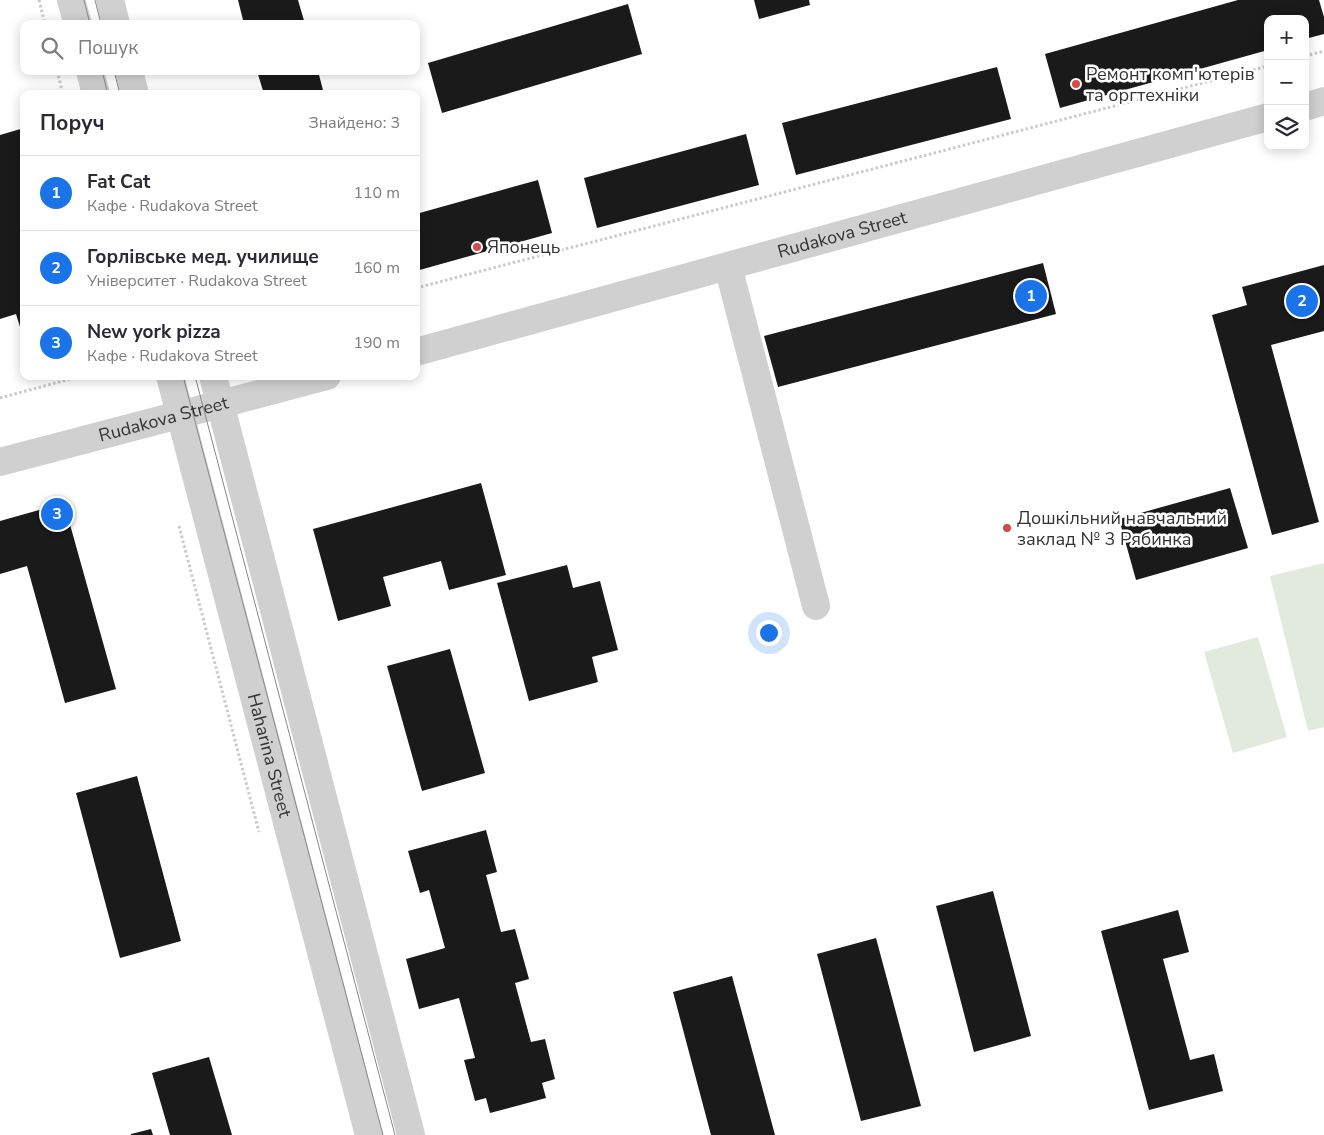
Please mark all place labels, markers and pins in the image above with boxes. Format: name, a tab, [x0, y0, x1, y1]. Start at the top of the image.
place label: Ремонт комп'ютерів та оргтехніки	[1086, 62, 1255, 107]
marker: Ремонт комп'ютерів та оргтехніки	[1070, 78, 1082, 90]
place label: Японець	[487, 235, 561, 259]
marker: Японець	[471, 241, 483, 253]
pin: 1	[1015, 277, 1047, 315]
pin: 2	[1286, 282, 1318, 320]
pin: 3	[41, 495, 73, 533]
place label: Дошкільний навчальний заклад № 3 Рябинка	[1017, 506, 1227, 551]
marker: Дошкільний навчальний заклад № 3 Рябинка	[1001, 522, 1013, 534]

